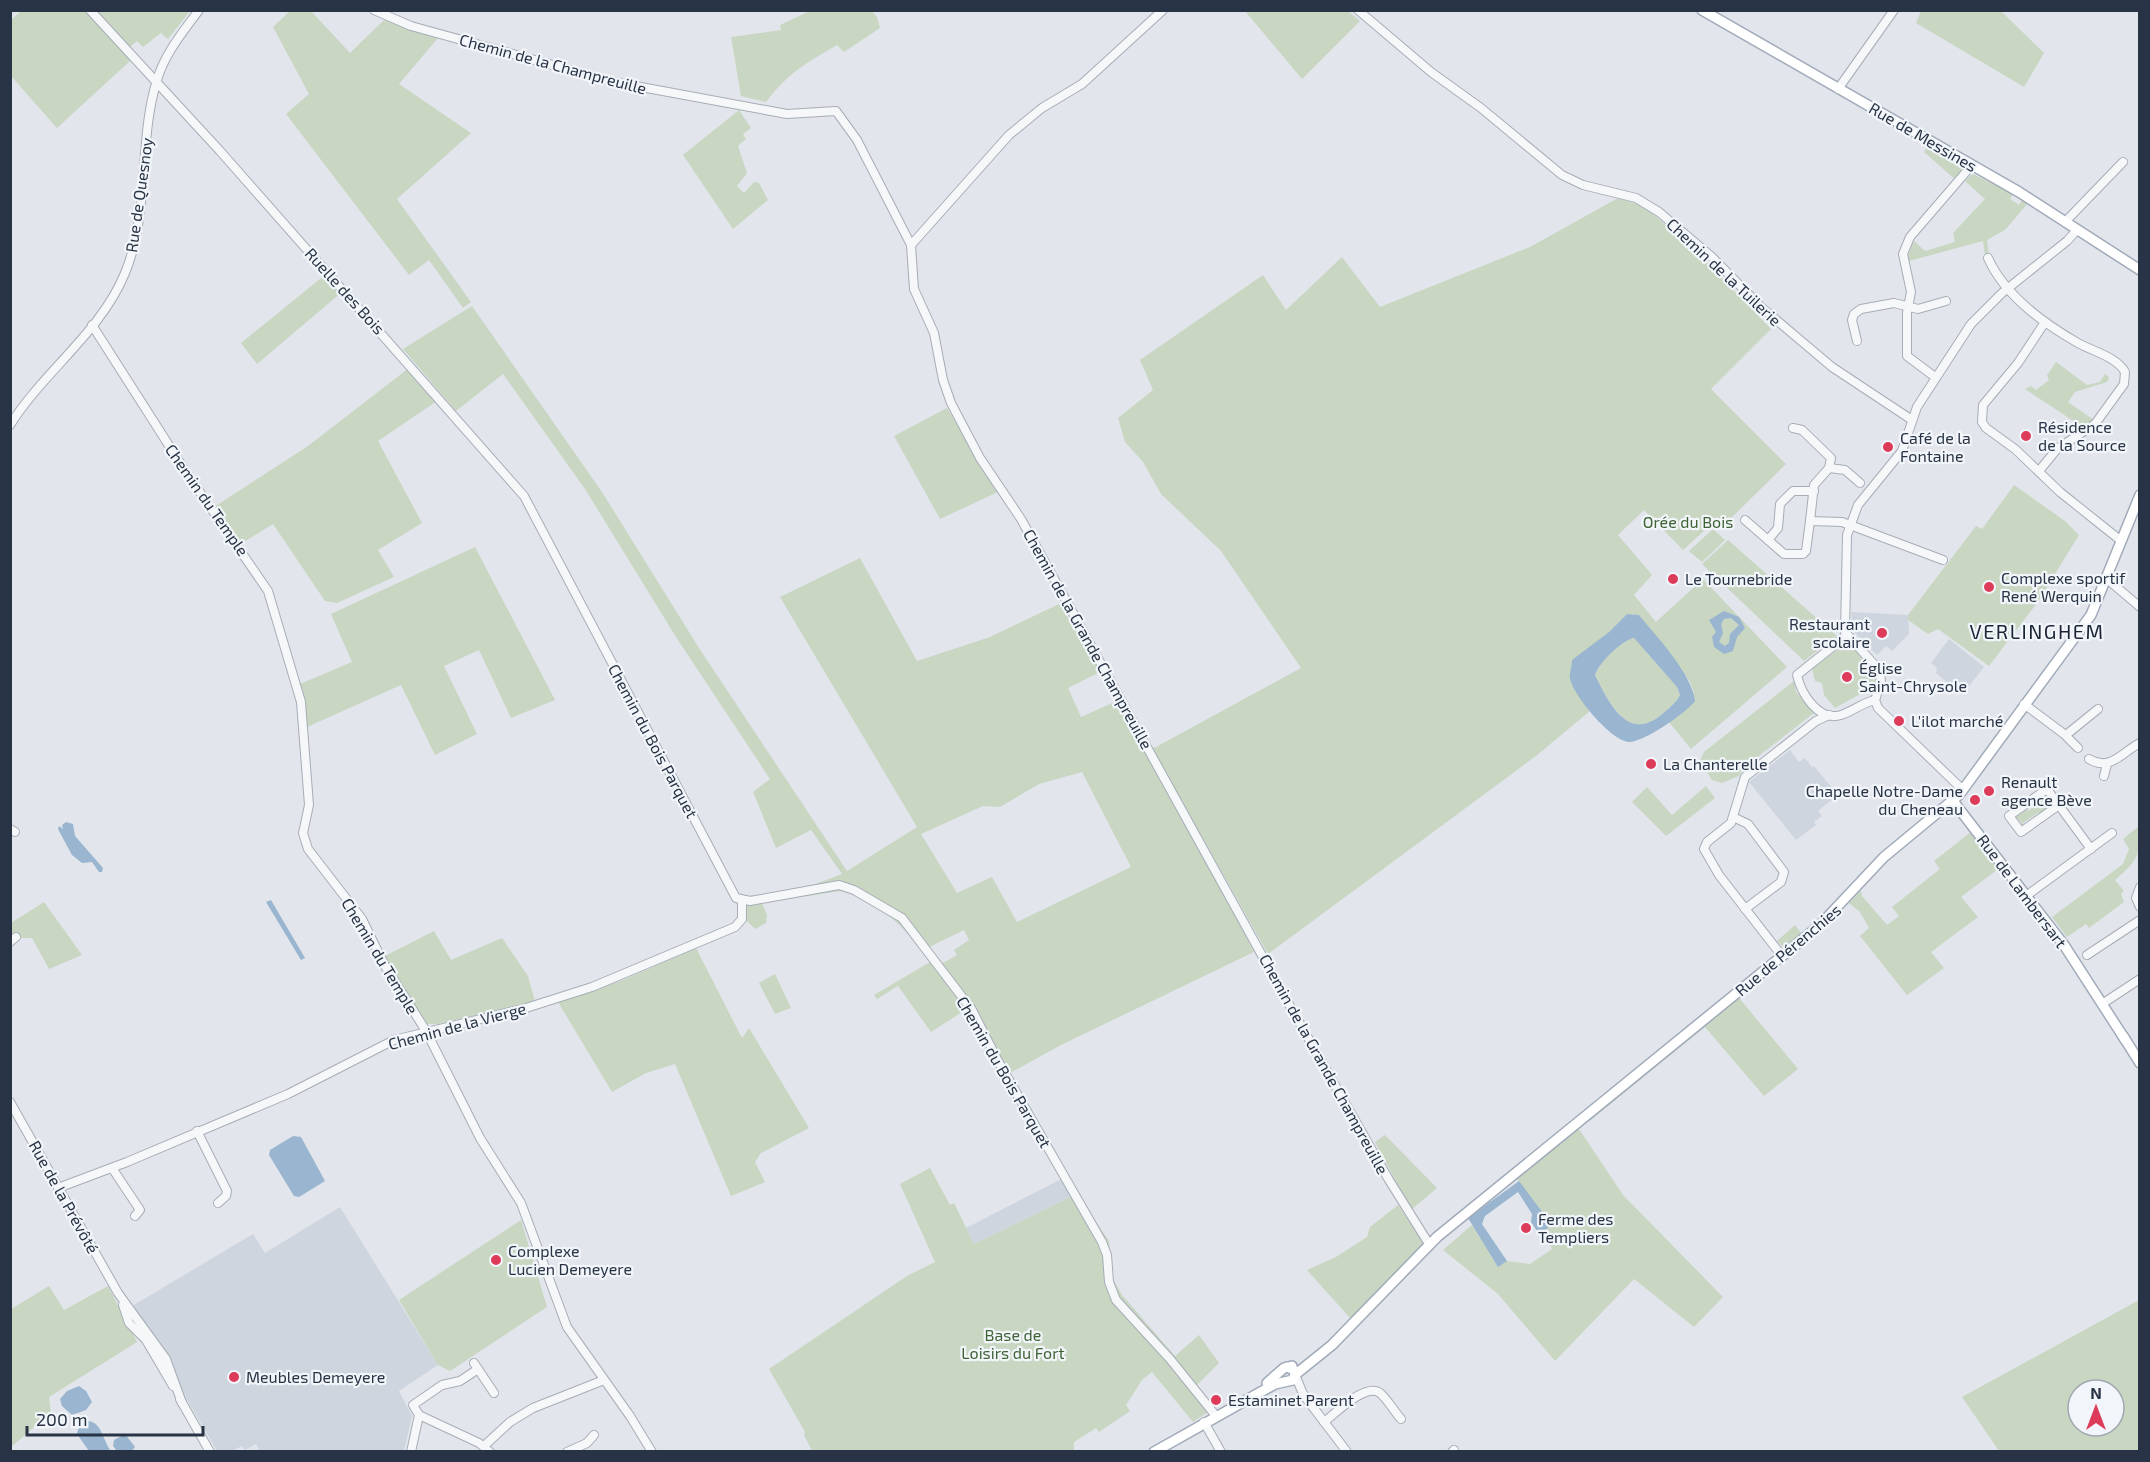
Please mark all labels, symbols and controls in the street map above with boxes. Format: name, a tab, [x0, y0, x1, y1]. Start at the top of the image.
street label: Chemin de la Champreuille	[458, 29, 649, 98]
street label: Rue de Messines	[1866, 98, 1981, 175]
street label: Rue de Quesnoy	[121, 136, 157, 254]
street label: Chemin de la Tuilerie	[1663, 214, 1785, 329]
street label: Ruelle des Bois	[302, 243, 389, 338]
place label: Résidence de la Source	[2038, 417, 2126, 454]
place label: Café de la Fontaine	[1900, 428, 1971, 465]
marker: Résidence de la Source	[2019, 429, 2033, 443]
street label: Chemin du Temple	[162, 440, 253, 559]
marker: Café de la Fontaine	[1881, 440, 1895, 454]
park label: Orée du Bois	[1643, 512, 1733, 531]
street label: Chemin de la Grande Champreuille	[1020, 525, 1157, 752]
place label: Complexe sportif René Werquin	[2001, 568, 2126, 605]
place label: Le Tournebride	[1685, 569, 1792, 588]
marker: Le Tournebride	[1666, 572, 1680, 586]
marker: Complexe sportif René Werquin	[1982, 580, 1996, 594]
place label: Restaurant scolaire	[1789, 614, 1870, 651]
district label: VERLINGHEM	[1969, 619, 2105, 643]
marker: Restaurant scolaire	[1875, 626, 1889, 640]
place label: Église Saint-Chrysole	[1859, 658, 1967, 695]
street label: Chemin du Bois Parquet	[605, 660, 702, 821]
marker: Église Saint-Chrysole	[1840, 670, 1854, 684]
place label: L'ilot marché	[1911, 711, 2003, 730]
marker: L'ilot marché	[1892, 714, 1906, 728]
place label: La Chanterelle	[1663, 754, 1768, 773]
marker: La Chanterelle	[1644, 757, 1658, 771]
place label: Renault agence Bève	[2001, 772, 2092, 809]
place label: Chapelle Notre-Dame du Cheneau	[1806, 781, 1963, 818]
marker: Renault agence Bève	[1982, 784, 1996, 798]
marker: Chapelle Notre-Dame du Cheneau	[1968, 793, 1982, 807]
street label: Rue de Lambersart	[1974, 830, 2071, 951]
street label: Chemin du Temple	[338, 894, 423, 1017]
street label: Rue de Pérenchies	[1731, 900, 1844, 999]
street label: Chemin de la Grande Champreuille	[1256, 950, 1393, 1177]
street label: Chemin du Bois Parquet	[953, 993, 1056, 1151]
street label: Chemin de la Vierge	[386, 998, 528, 1053]
street label: Rue de la Prévôté	[26, 1137, 103, 1256]
place label: Ferme des Templiers	[1538, 1209, 1613, 1246]
marker: Ferme des Templiers	[1519, 1221, 1533, 1235]
place label: Complexe Lucien Demeyere	[508, 1241, 632, 1278]
marker: Complexe Lucien Demeyere	[489, 1253, 503, 1267]
park label: Base de Loisirs du Fort	[961, 1325, 1065, 1362]
place label: Meubles Demeyere	[246, 1367, 385, 1386]
marker: Meubles Demeyere	[227, 1370, 241, 1384]
north arrow	[2066, 1378, 2126, 1438]
text: N	[2090, 1383, 2102, 1402]
place label: Estaminet Parent	[1228, 1390, 1354, 1409]
marker: Estaminet Parent	[1209, 1393, 1223, 1407]
scale bar	[27, 1399, 202, 1437]
text: 200 m	[36, 1408, 88, 1430]

